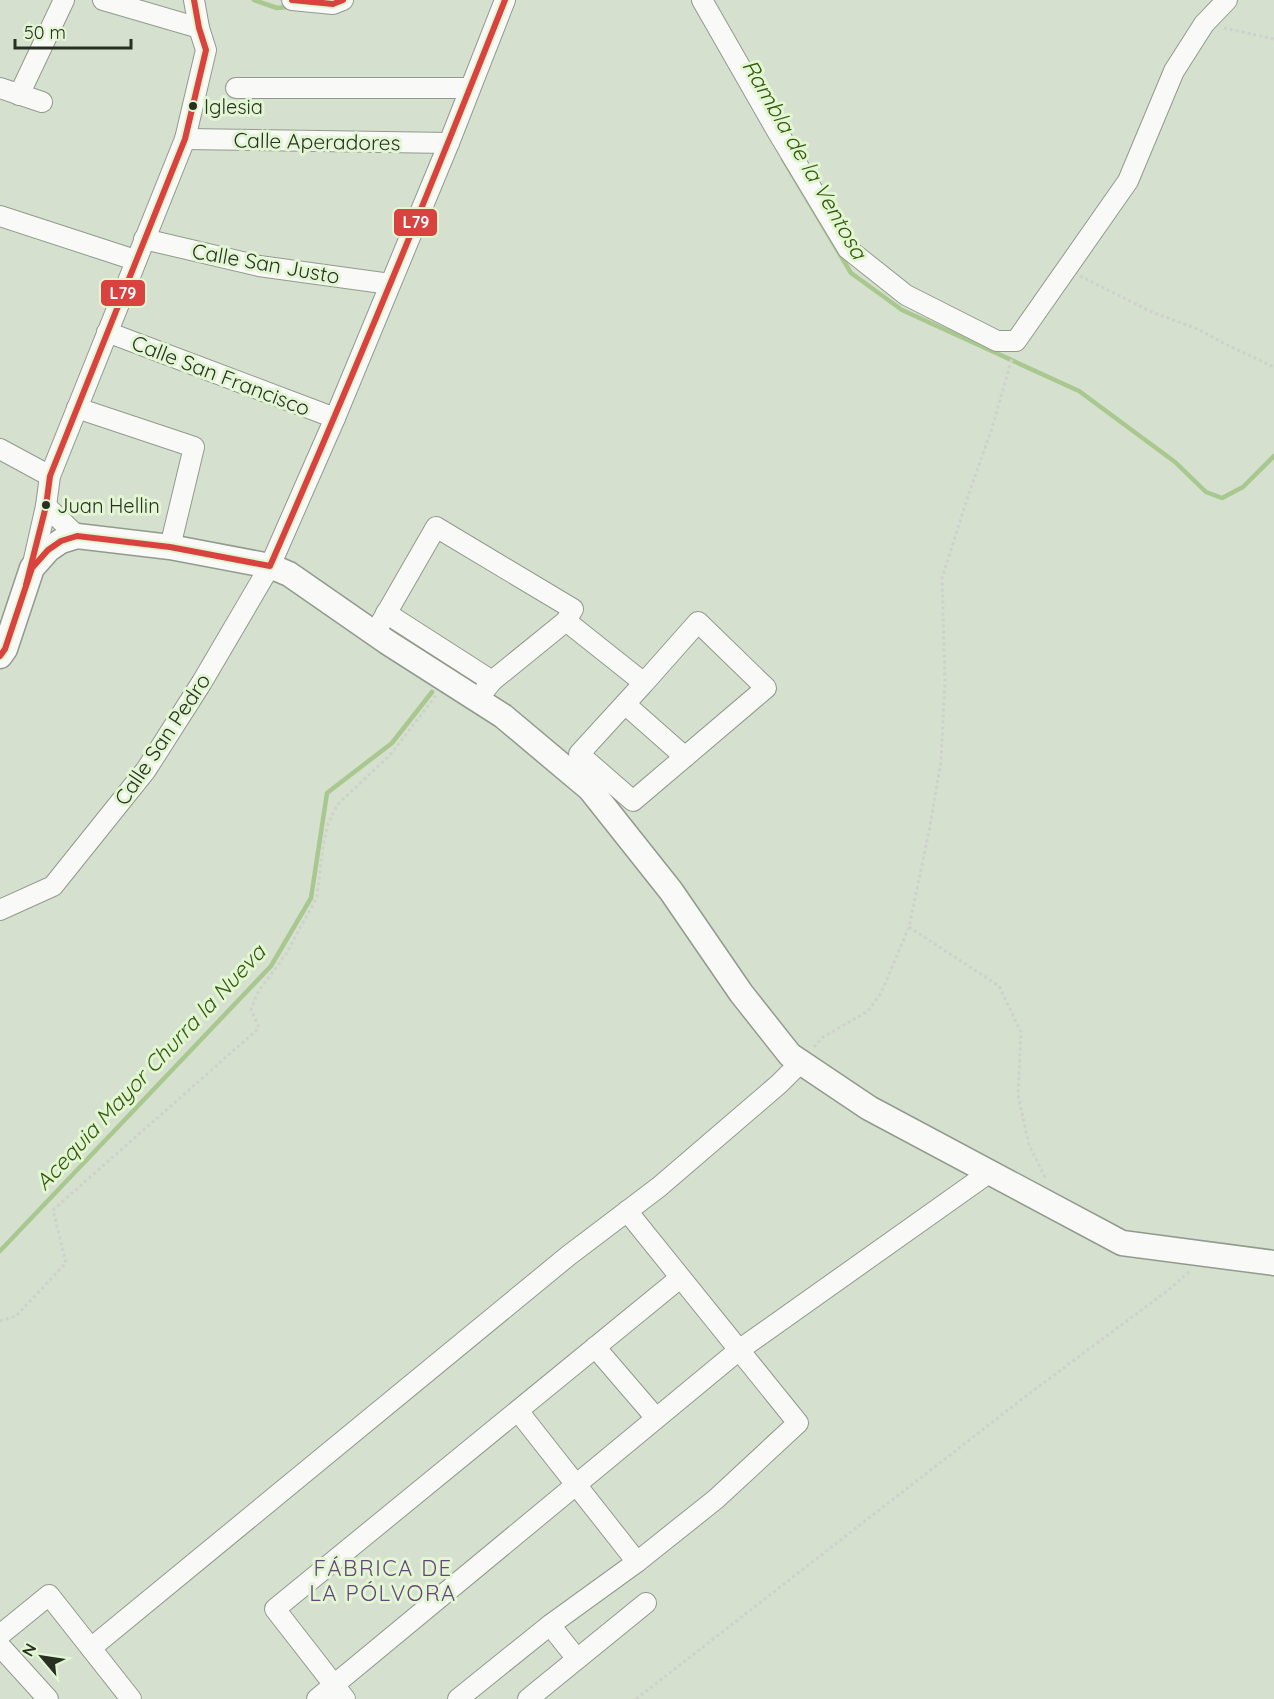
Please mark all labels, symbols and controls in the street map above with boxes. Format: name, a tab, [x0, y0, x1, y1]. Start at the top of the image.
scale bar	[15, 12, 130, 50]
text: 50 m	[24, 21, 66, 44]
water label: Rambla de la Ventosa	[736, 54, 874, 265]
place label: Iglesia	[204, 94, 263, 119]
marker: Iglesia	[187, 100, 199, 112]
street label: Calle Aperadores	[233, 127, 401, 155]
line badge: L79	[393, 208, 438, 237]
text: L79	[403, 212, 429, 232]
street label: Calle San Justo	[190, 237, 342, 289]
line badge: L79	[100, 279, 146, 307]
text: L79	[110, 283, 136, 303]
street label: Calle San Francisco	[128, 329, 314, 421]
place label: Juan Hellin	[57, 493, 160, 518]
marker: Juan Hellin	[40, 499, 52, 511]
street label: Calle San Pedro	[108, 668, 216, 810]
water label: Acequia Mayor Churra la Nueva	[29, 937, 272, 1195]
district label: FÁBRICA DE LA PÓLVORA	[309, 1554, 457, 1607]
north arrow	[12, 1627, 72, 1687]
text: N	[17, 1640, 40, 1660]

